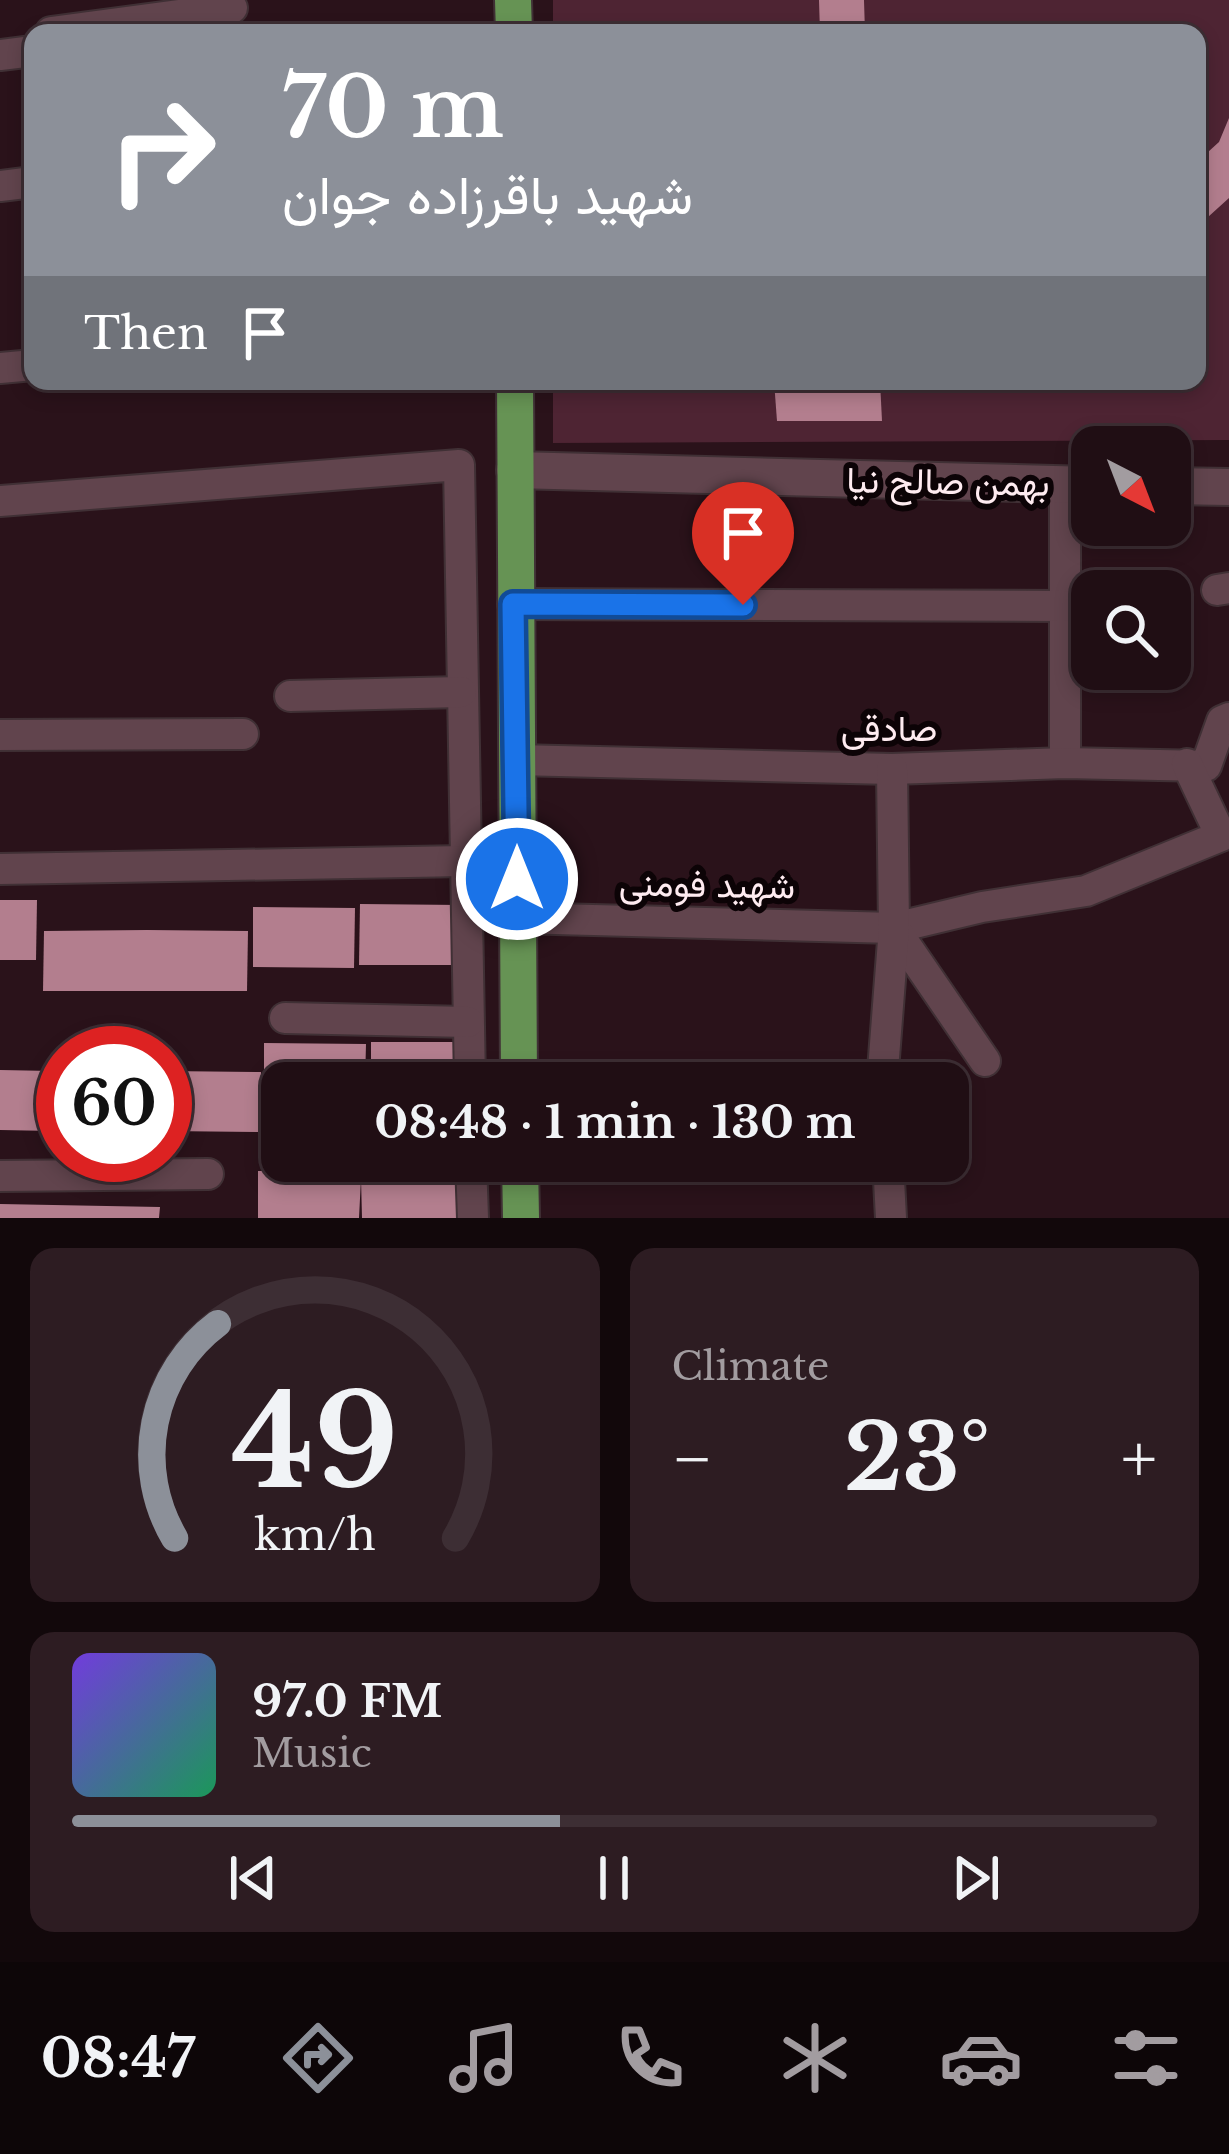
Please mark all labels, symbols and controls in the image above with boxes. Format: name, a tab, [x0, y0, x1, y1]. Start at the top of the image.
text: 70 m	[282, 56, 504, 160]
icon: right	[84, 72, 240, 228]
text: شهید باقرزاده جوان	[282, 162, 693, 229]
icon: arrive	[232, 300, 298, 366]
text: Then	[84, 305, 208, 361]
north arrow	[1071, 426, 1191, 546]
map controls	[1071, 426, 1191, 690]
street label: بهمن صالح نیا	[846, 457, 1050, 509]
pin	[692, 482, 794, 605]
icon: arrive	[710, 500, 776, 566]
button: search	[1071, 570, 1191, 690]
street label: صادقی	[841, 706, 937, 751]
position arrow	[454, 816, 580, 942]
street label: شهید فومنی	[619, 860, 795, 909]
speed limit sign: 60	[36, 1026, 192, 1182]
text: 08:48 · 1 min · 130 m	[374, 1094, 856, 1150]
text: Climate	[672, 1342, 829, 1391]
text: 49	[231, 1366, 398, 1521]
text: 23°	[844, 1403, 990, 1514]
text: −	[672, 1418, 713, 1500]
text: +	[1121, 1418, 1157, 1500]
text: km/h	[254, 1508, 376, 1562]
text: 97.0 FM	[252, 1673, 442, 1729]
text: Music	[252, 1729, 372, 1778]
icon: previous	[220, 1845, 286, 1911]
icon: pause	[581, 1845, 647, 1911]
icon: next	[943, 1845, 1009, 1911]
icon: directions	[276, 2016, 360, 2100]
icon: music	[442, 2016, 526, 2100]
icon: phone	[608, 2016, 692, 2100]
icon: climate	[773, 2016, 857, 2100]
icon: car	[939, 2016, 1023, 2100]
icon: filters	[1104, 2016, 1188, 2100]
text: 08:47	[41, 2025, 195, 2092]

